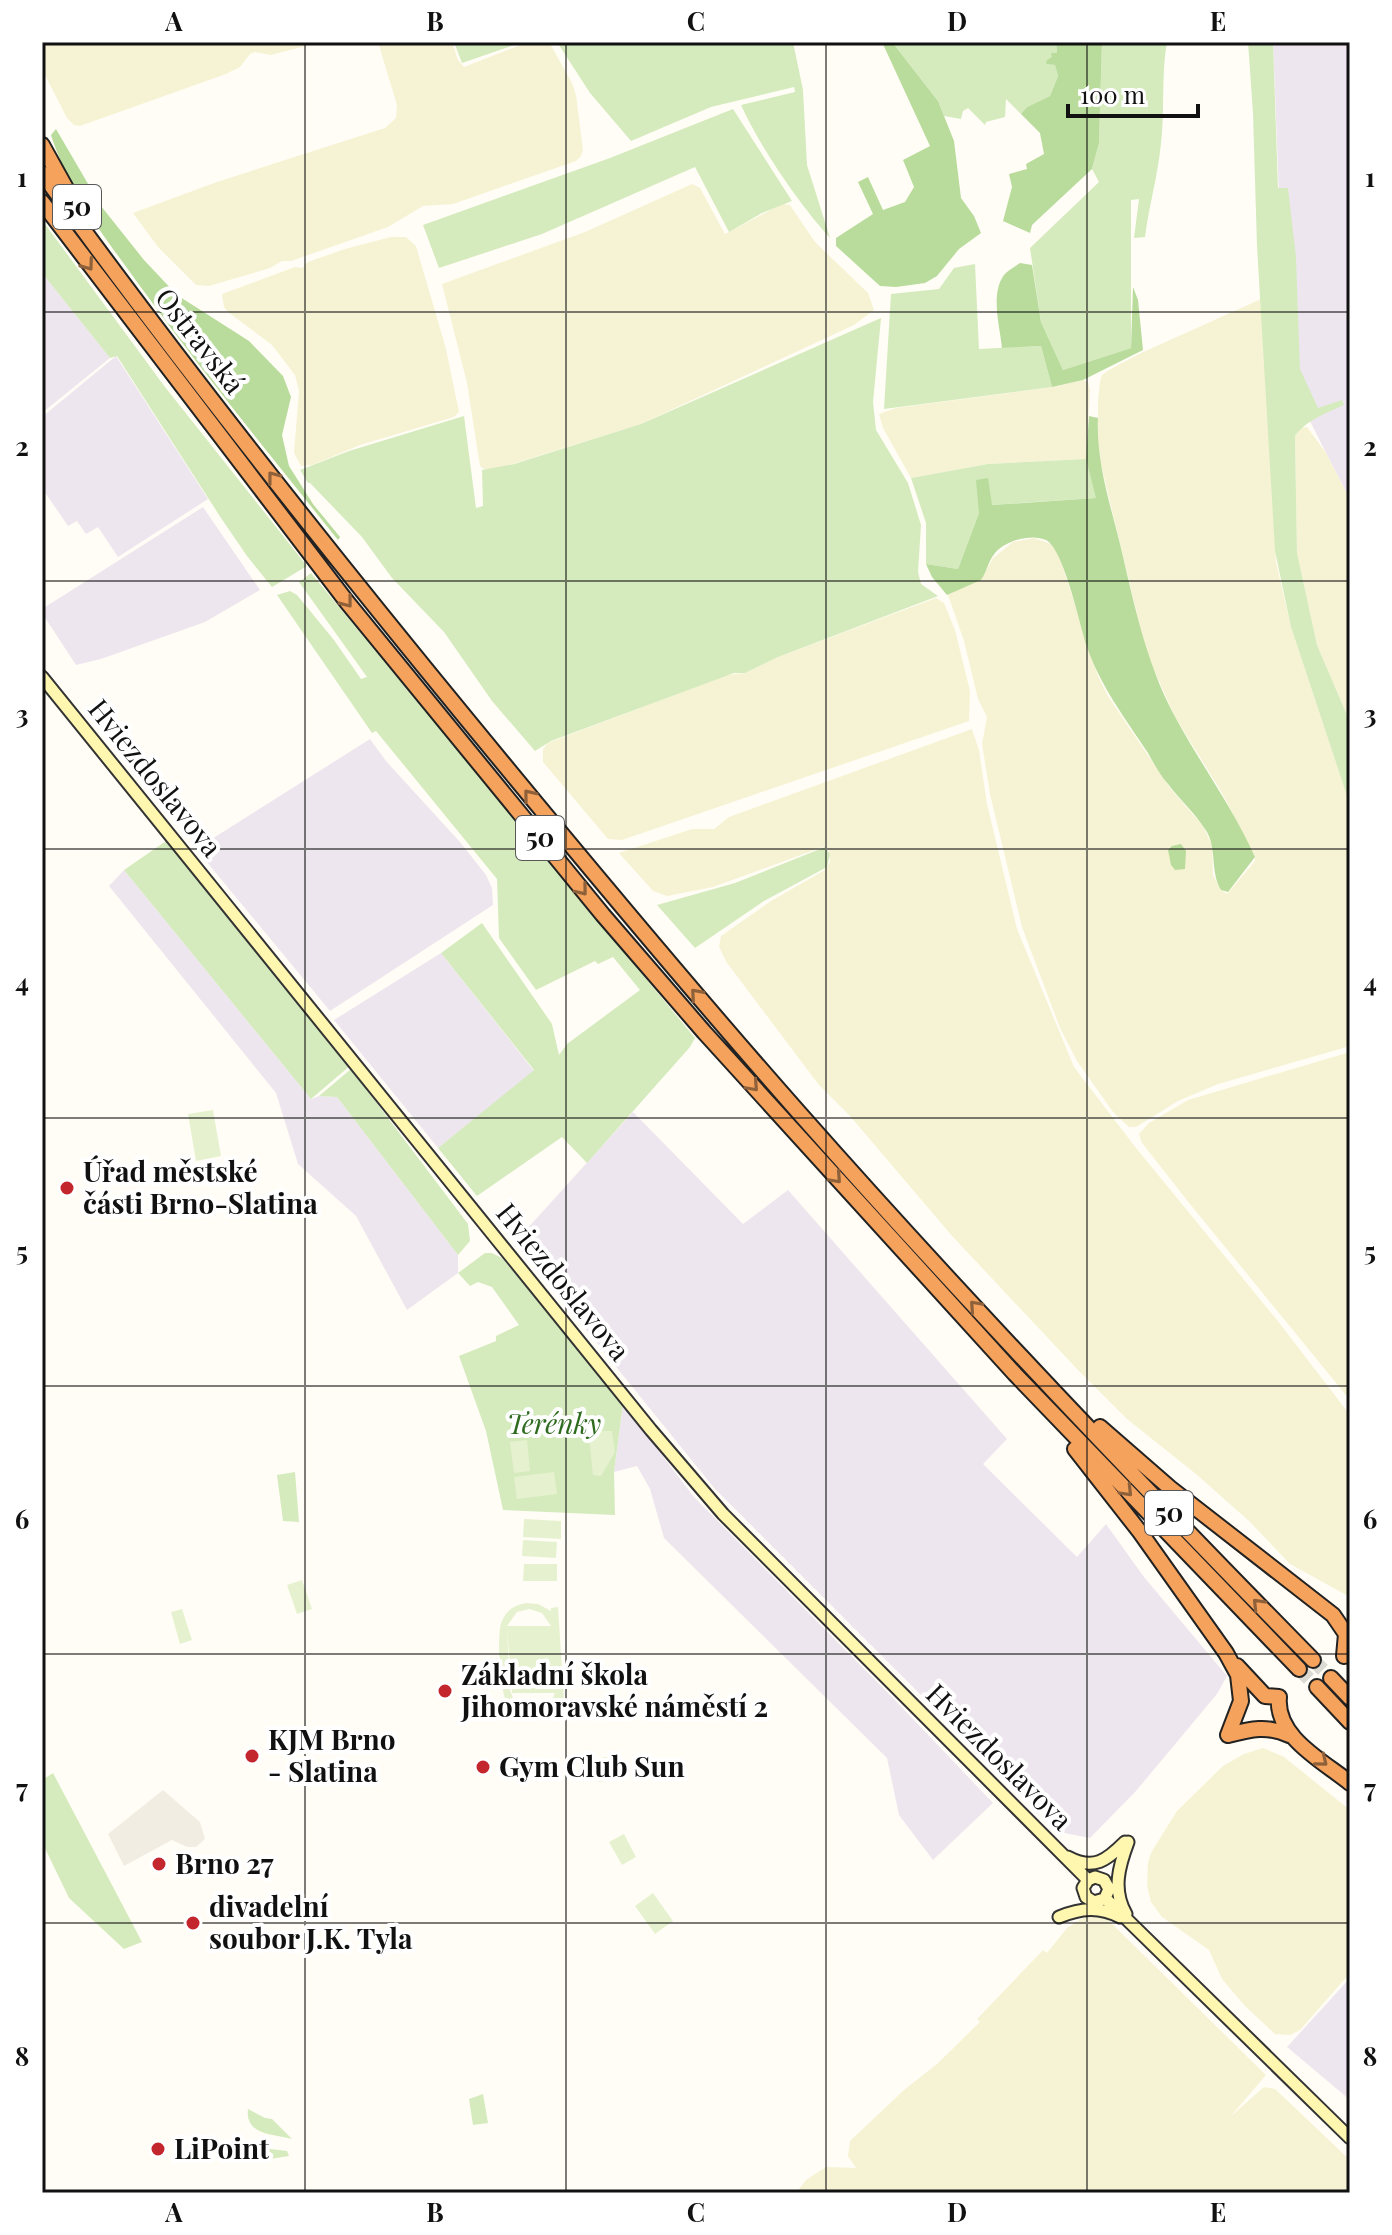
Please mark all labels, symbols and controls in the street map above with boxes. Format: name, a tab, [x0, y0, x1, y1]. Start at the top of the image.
text: A	[164, 3, 183, 38]
text: B	[426, 3, 444, 38]
text: C	[687, 3, 705, 38]
text: D	[947, 3, 967, 38]
text: E	[1210, 3, 1226, 38]
scale bar	[1068, 68, 1198, 118]
text: 100 m	[1080, 78, 1145, 110]
text: 1	[17, 159, 27, 194]
text: 1	[1365, 159, 1375, 194]
road number: 50	[53, 185, 101, 229]
one-way arrow	[78, 256, 93, 270]
street label: Ostravská	[148, 280, 254, 401]
text: 2	[15, 428, 29, 463]
text: 2	[1363, 428, 1377, 463]
one-way arrow	[268, 471, 282, 486]
one-way arrow	[337, 593, 352, 607]
street label: Hviezdoslavova	[81, 691, 231, 863]
text: 3	[16, 696, 28, 731]
text: 3	[1364, 696, 1376, 731]
one-way arrow	[524, 789, 539, 804]
road number: 50	[516, 816, 564, 860]
one-way arrow	[572, 881, 587, 895]
text: 4	[15, 964, 29, 999]
text: 4	[1363, 964, 1377, 999]
one-way arrow	[691, 988, 706, 1003]
one-way arrow	[743, 1077, 757, 1092]
place label: Úřad městské části Brno-Slatina	[83, 1152, 318, 1221]
one-way arrow	[827, 1169, 841, 1184]
marker: Úřad městské části Brno-Slatina	[58, 1179, 76, 1197]
street label: Hviezdoslavova	[489, 1195, 639, 1367]
text: 5	[16, 1233, 28, 1268]
text: 5	[1364, 1233, 1376, 1268]
one-way arrow	[971, 1301, 985, 1316]
park label: Terénky	[507, 1404, 601, 1441]
one-way arrow	[1118, 1482, 1132, 1496]
road number: 50	[1145, 1491, 1193, 1535]
text: 6	[15, 1501, 29, 1536]
text: 6	[1363, 1501, 1377, 1536]
one-way arrow	[1253, 1599, 1268, 1613]
place label: Základní škola Jihomoravské náměstí 2	[460, 1655, 768, 1724]
street label: Hviezdoslavova	[919, 1675, 1081, 1837]
marker: Základní škola Jihomoravské náměstí 2	[436, 1682, 454, 1700]
place label: KJM Brno - Slatina	[268, 1720, 396, 1789]
marker: KJM Brno - Slatina	[243, 1747, 261, 1765]
place label: Gym Club Sun	[499, 1747, 685, 1784]
one-way arrow	[1313, 1751, 1328, 1765]
marker: Gym Club Sun	[474, 1758, 492, 1776]
text: 7	[16, 1770, 28, 1805]
text: 7	[1364, 1770, 1376, 1805]
place label: Brno 27	[175, 1844, 274, 1881]
marker: Brno 27	[150, 1855, 168, 1873]
place label: divadelní soubor J.K. Tyla	[209, 1887, 413, 1956]
marker: divadelní soubor J.K. Tyla	[184, 1914, 202, 1932]
text: 8	[15, 2038, 29, 2073]
text: 8	[1363, 2038, 1377, 2073]
place label: LiPoint	[174, 2129, 269, 2166]
marker: LiPoint	[149, 2140, 167, 2158]
text: A	[164, 2194, 183, 2229]
text: B	[426, 2194, 444, 2229]
text: C	[687, 2194, 705, 2229]
text: D	[947, 2194, 967, 2229]
text: E	[1210, 2194, 1226, 2229]

